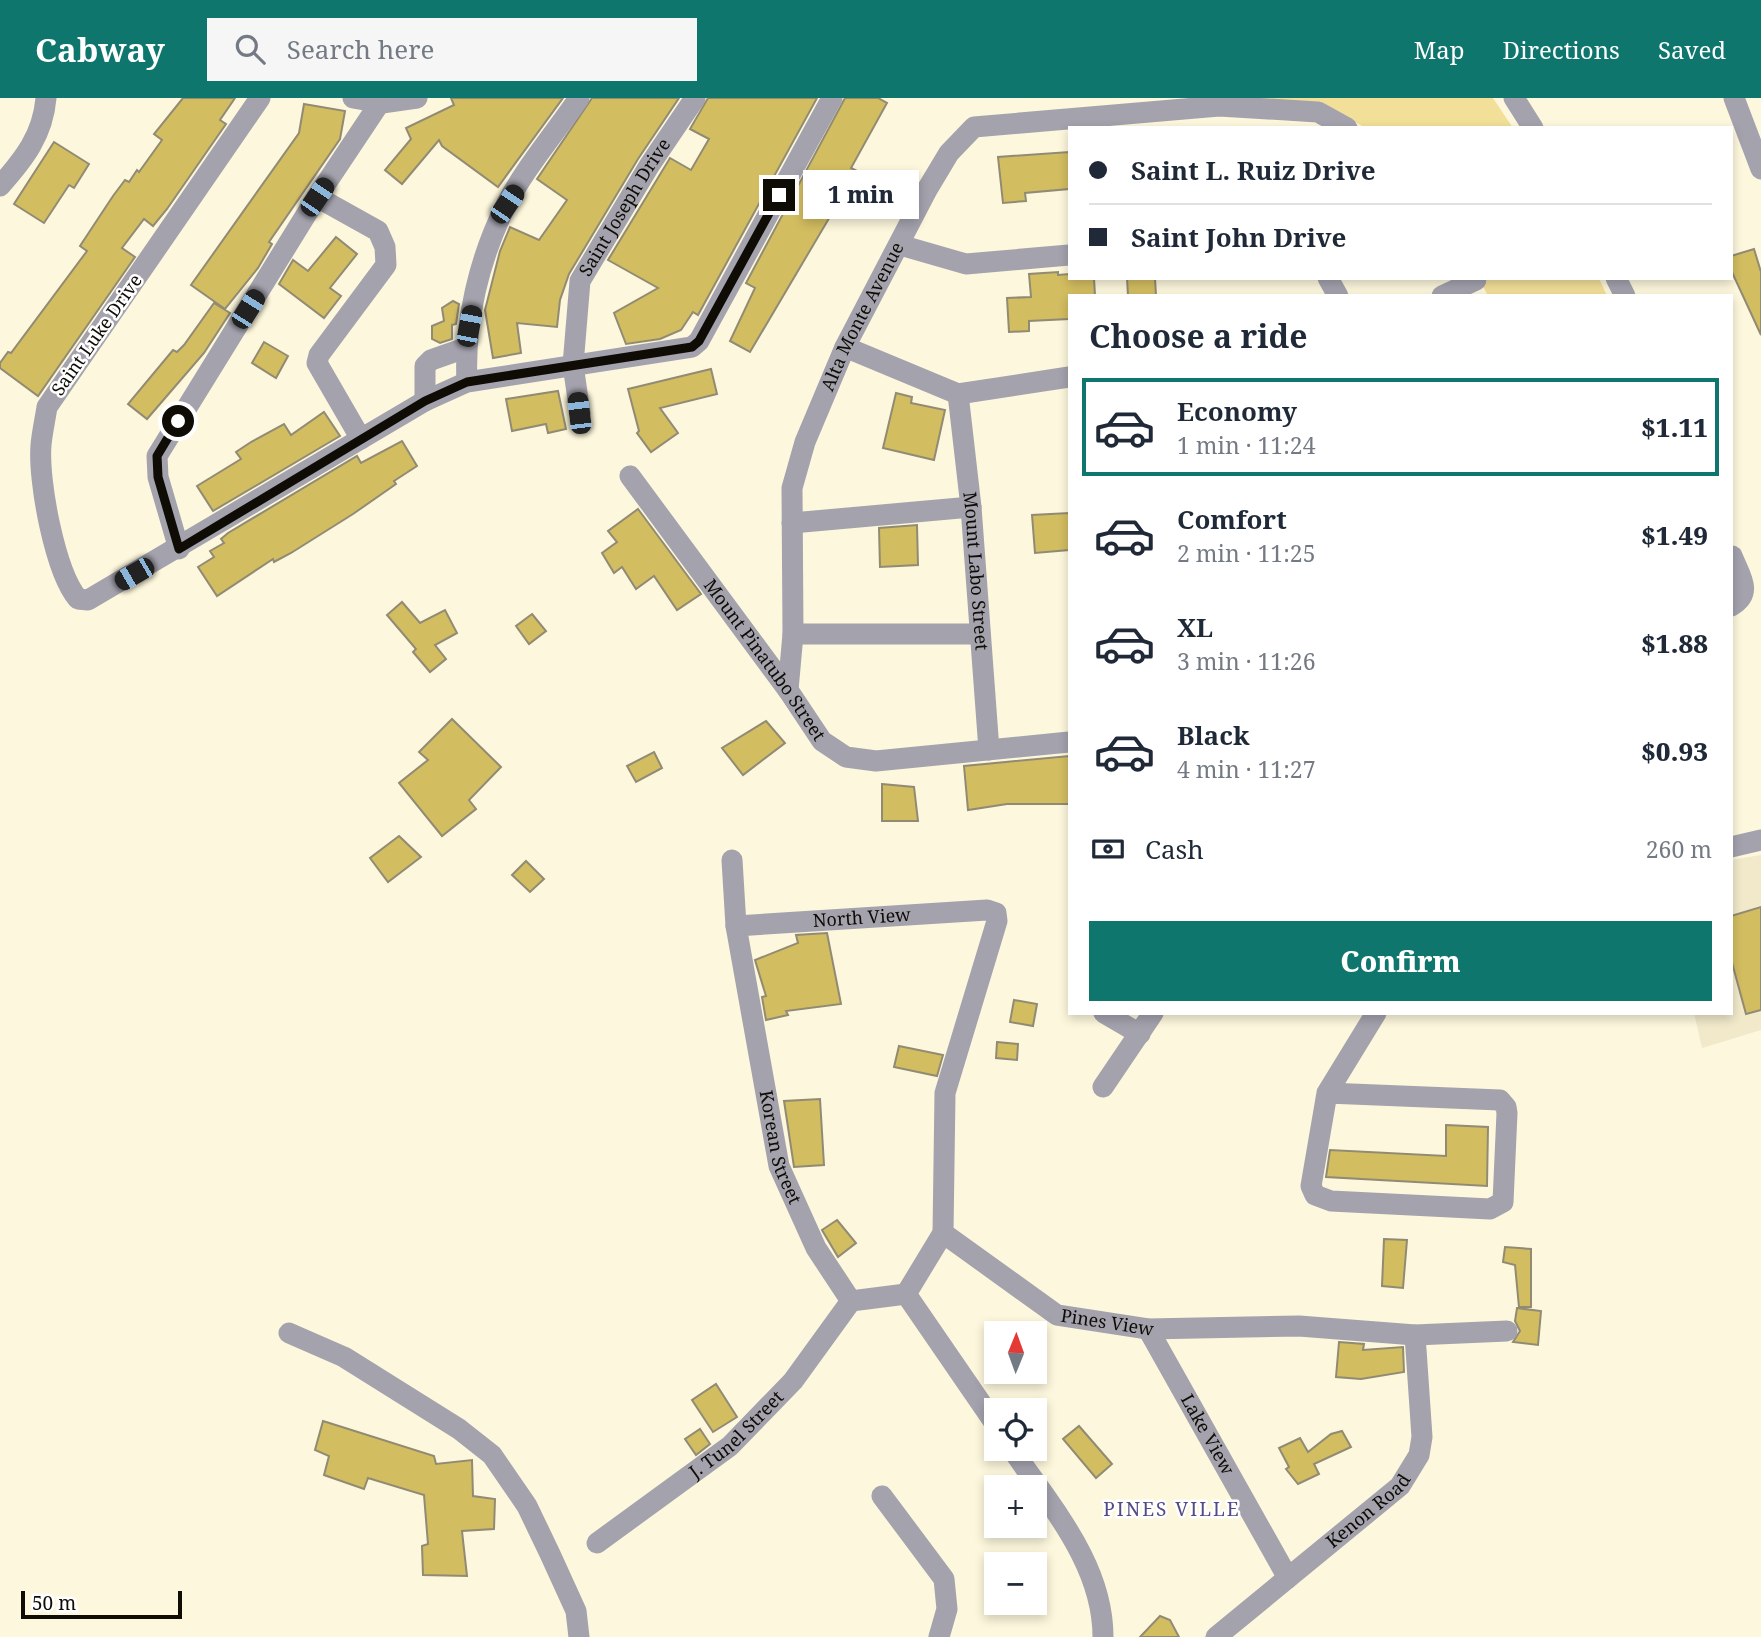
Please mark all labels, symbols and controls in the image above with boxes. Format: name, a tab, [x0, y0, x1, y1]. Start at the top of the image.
search box	[207, 18, 697, 81]
text: Cabway	[35, 27, 165, 72]
icon: search	[231, 30, 269, 68]
text: Search here	[287, 31, 434, 67]
text: Map	[1414, 33, 1465, 66]
text: Directions	[1503, 33, 1620, 66]
text: Saved	[1658, 33, 1726, 66]
street label: Saint Joseph Drive	[573, 133, 675, 280]
text: Saint L. Ruiz Drive	[1131, 152, 1376, 188]
callout: 1 min	[804, 170, 919, 220]
car	[297, 174, 338, 220]
text: 1 min	[828, 178, 894, 210]
route end	[763, 179, 795, 211]
car	[487, 181, 528, 227]
text: Saint John Drive	[1131, 219, 1346, 255]
street label: Alta Monte Avenue	[815, 238, 909, 394]
street label: Saint Luke Drive	[45, 269, 147, 400]
car	[228, 286, 269, 332]
car	[455, 303, 484, 349]
text: Choose a ride	[1089, 314, 1308, 357]
car	[567, 391, 592, 435]
text: Economy	[1177, 393, 1297, 429]
icon: car	[1093, 396, 1156, 459]
route start	[162, 405, 194, 437]
text: $1.11	[1641, 409, 1708, 445]
text: 1 min · 11:24	[1177, 429, 1315, 461]
street label: Mount Labo Street	[958, 490, 995, 651]
text: Comfort	[1177, 501, 1287, 537]
icon: car	[1093, 504, 1156, 567]
text: $1.49	[1641, 517, 1708, 553]
text: 2 min · 11:25	[1177, 537, 1315, 569]
car	[111, 554, 158, 594]
street label: Mount Pinatubo Street	[699, 574, 832, 745]
text: XL	[1177, 609, 1213, 645]
icon: car	[1093, 612, 1156, 675]
text: $1.88	[1641, 625, 1708, 661]
text: 3 min · 11:26	[1177, 645, 1315, 677]
text: Black	[1177, 717, 1250, 753]
icon: car	[1093, 720, 1156, 783]
text: $0.93	[1641, 733, 1708, 769]
text: 4 min · 11:27	[1177, 753, 1315, 785]
icon: cash	[1089, 830, 1127, 868]
text: Cash	[1145, 831, 1204, 867]
text: 260 m	[1646, 833, 1712, 865]
street label: North View	[812, 902, 912, 932]
button: Confirm	[1089, 921, 1712, 1001]
street label: Korean Street	[755, 1088, 808, 1208]
street label: Pines View	[1059, 1303, 1156, 1341]
north arrow	[984, 1321, 1046, 1384]
map controls	[984, 1321, 1047, 1615]
street label: J. Tunel Street	[683, 1385, 788, 1484]
street label: Lake View	[1176, 1389, 1241, 1479]
button: locate	[984, 1398, 1047, 1461]
street label: Kenon Road	[1321, 1469, 1416, 1553]
button: +	[984, 1475, 1047, 1538]
district label: PINES VILLE	[1103, 1496, 1241, 1522]
button: −	[984, 1552, 1047, 1615]
scale bar	[21, 1588, 182, 1620]
text: 50 m	[32, 1590, 76, 1616]

